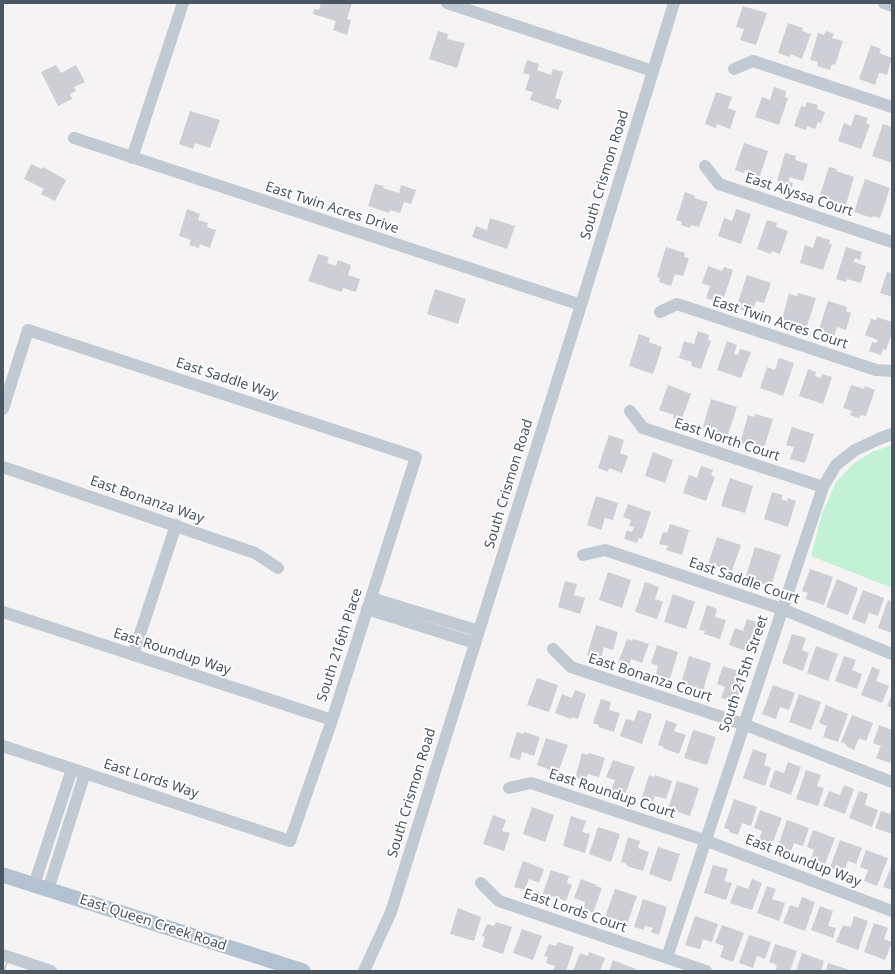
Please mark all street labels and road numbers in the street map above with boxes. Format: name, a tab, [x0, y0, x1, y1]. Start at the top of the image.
street label: South Crismon Road	[577, 108, 633, 242]
street label: East Alyssa Court	[743, 170, 855, 220]
street label: East Twin Acres Drive	[263, 178, 401, 238]
street label: East Twin Acres Court	[710, 293, 850, 353]
street label: East Saddle Way	[174, 355, 280, 403]
street label: East North Court	[672, 415, 782, 465]
street label: South Crismon Road	[481, 417, 537, 551]
street label: East Bonanza Way	[88, 473, 206, 527]
street label: East Saddle Court	[687, 554, 801, 608]
street label: South 216th Place	[314, 586, 366, 704]
street label: South 215th Street	[716, 613, 772, 735]
street label: East Roundup Way	[111, 625, 233, 679]
street label: East Bonanza Court	[586, 650, 714, 706]
street label: South Crismon Road	[384, 726, 440, 860]
street label: East Lords Way	[101, 756, 201, 802]
street label: East Roundup Court	[547, 766, 677, 822]
street label: East Roundup Way	[743, 831, 863, 891]
street label: East Lords Court	[521, 885, 629, 937]
street label: East Queen Creek Road	[77, 891, 229, 955]

